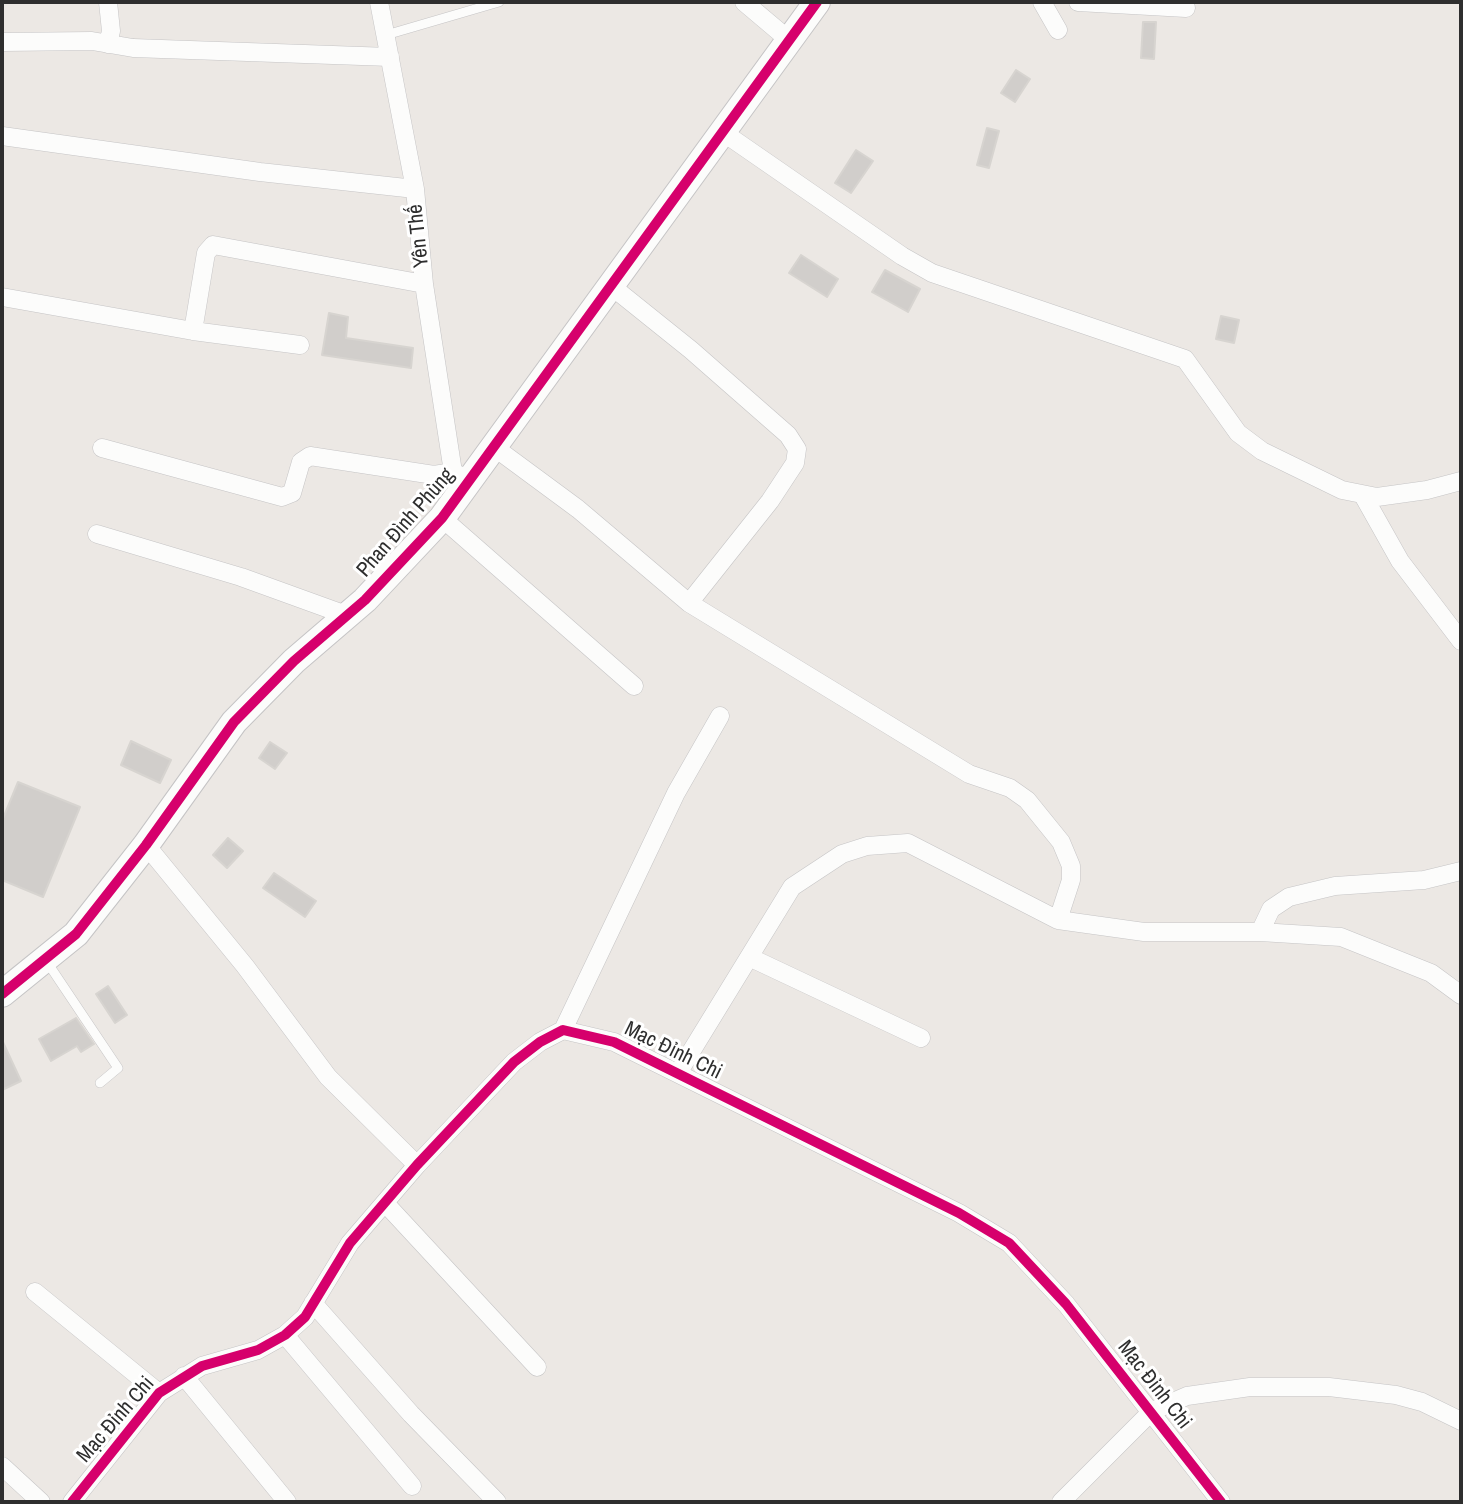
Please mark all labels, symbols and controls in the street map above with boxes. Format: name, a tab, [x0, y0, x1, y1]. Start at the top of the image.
street label: Yên Thế	[403, 203, 435, 269]
street label: Phan Đình Phùng	[352, 463, 460, 583]
street label: Mạc Đỉnh Chi	[620, 1017, 726, 1085]
street label: Mạc Đỉnh Chi	[1112, 1336, 1196, 1434]
street label: Mạc Đỉnh Chi	[72, 1372, 160, 1468]

